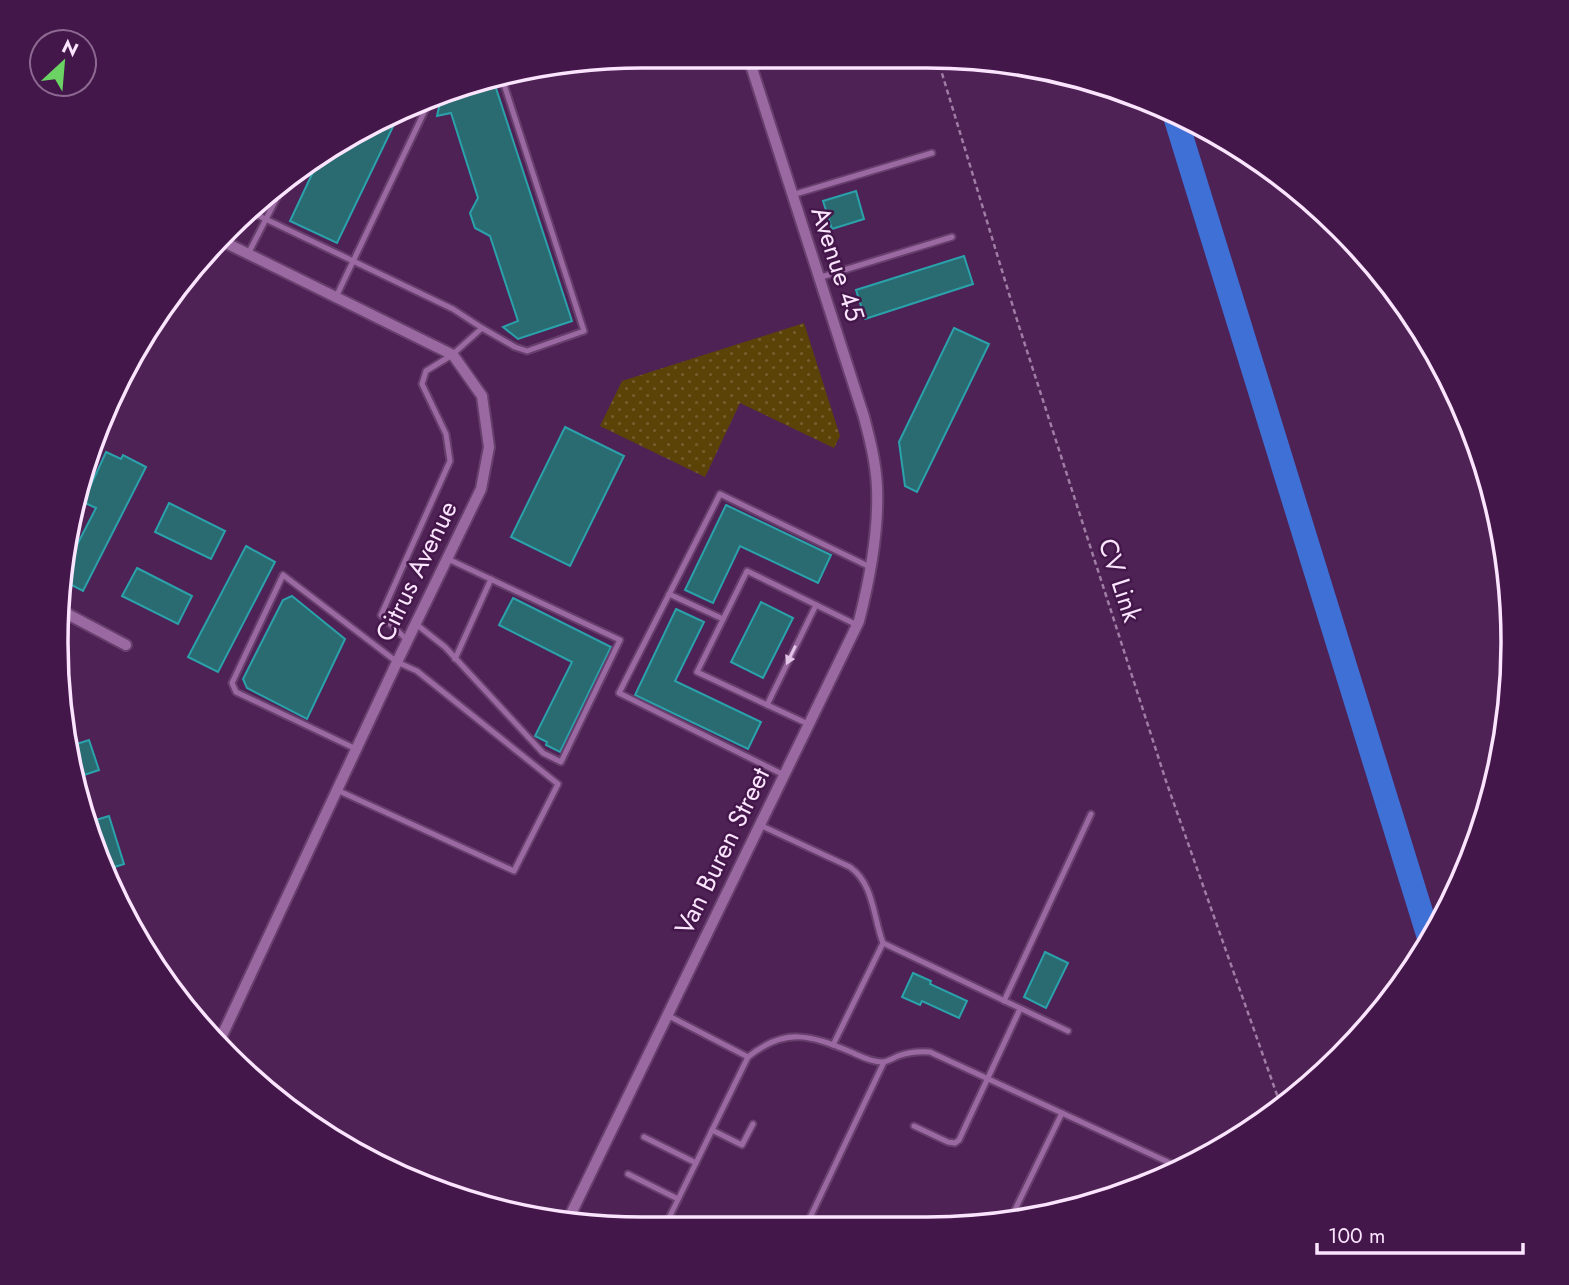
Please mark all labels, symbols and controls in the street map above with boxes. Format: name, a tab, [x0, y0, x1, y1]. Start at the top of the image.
north arrow	[28, 28, 98, 98]
text: N	[58, 33, 83, 64]
street label: Avenue 45	[802, 202, 874, 326]
street label: Citrus Avenue	[365, 494, 467, 648]
street label: CV Link	[1089, 533, 1152, 627]
one-way arrow	[786, 645, 797, 665]
street label: Van Buren Street	[665, 760, 779, 941]
scale bar	[1317, 1212, 1524, 1256]
text: 100 m	[1328, 1221, 1385, 1251]

